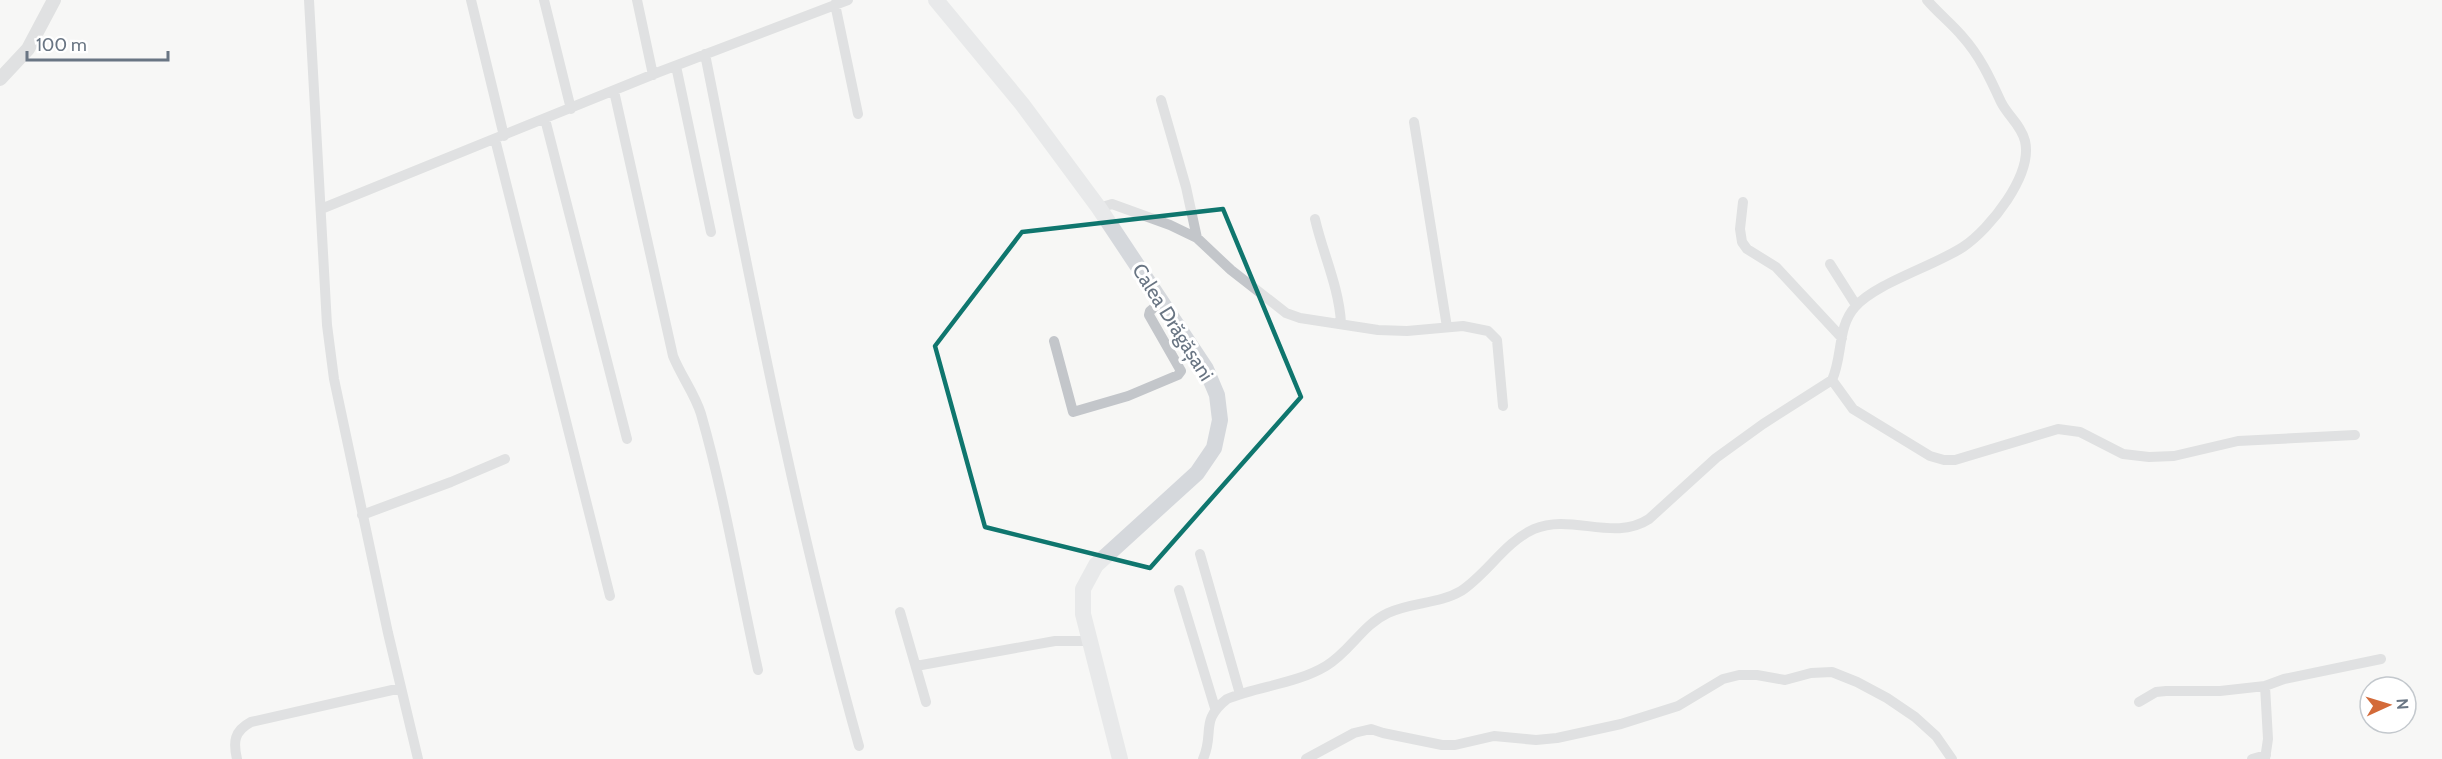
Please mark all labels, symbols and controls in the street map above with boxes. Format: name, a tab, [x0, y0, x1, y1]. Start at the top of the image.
scale bar	[27, 24, 168, 62]
text: 100 m	[36, 34, 87, 56]
street label: Calea Drăgășani	[1126, 259, 1219, 386]
north arrow	[2358, 675, 2418, 735]
text: N	[2393, 698, 2412, 710]

